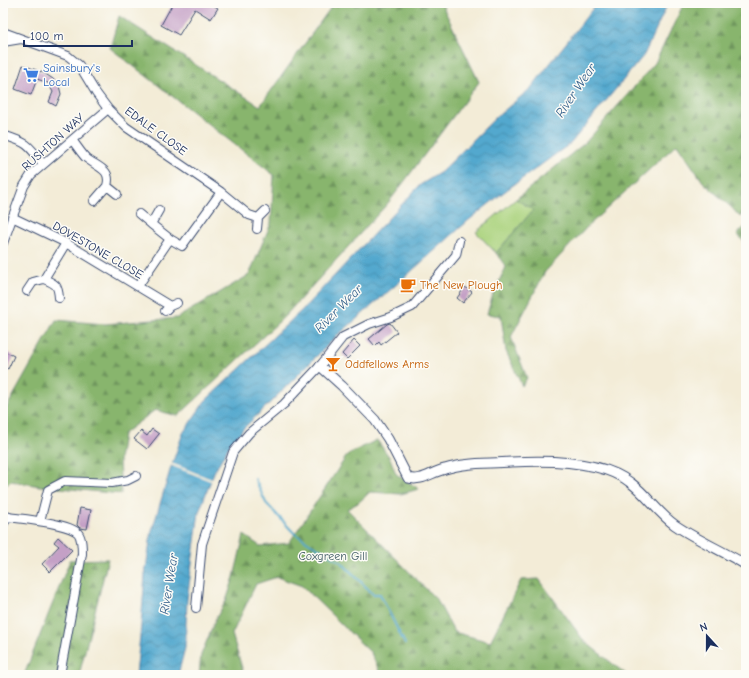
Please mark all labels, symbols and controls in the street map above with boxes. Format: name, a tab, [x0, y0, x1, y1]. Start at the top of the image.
scale bar	[24, 22, 132, 48]
text: 100 m	[30, 29, 63, 43]
water label: River Wear	[552, 60, 599, 120]
place label: Sainsbury's Local	[43, 61, 100, 89]
supermarket icon: Sainsbury's Local	[22, 66, 40, 84]
street label: EDALE CLOSE	[122, 104, 190, 158]
street label: RUSHTON WAY	[19, 110, 88, 174]
street label: DOVESTONE CLOSE	[50, 218, 146, 282]
cafe icon: The New Plough	[399, 276, 417, 294]
place label: The New Plough	[420, 278, 502, 292]
water label: River Wear	[311, 281, 366, 335]
bar icon: Oddfellows Arms	[324, 355, 342, 373]
place label: Oddfellows Arms	[345, 357, 429, 371]
park label: Coxgreen Gill	[299, 549, 367, 563]
water label: River Wear	[156, 552, 181, 616]
north arrow	[687, 616, 727, 656]
text: N	[698, 620, 709, 634]

